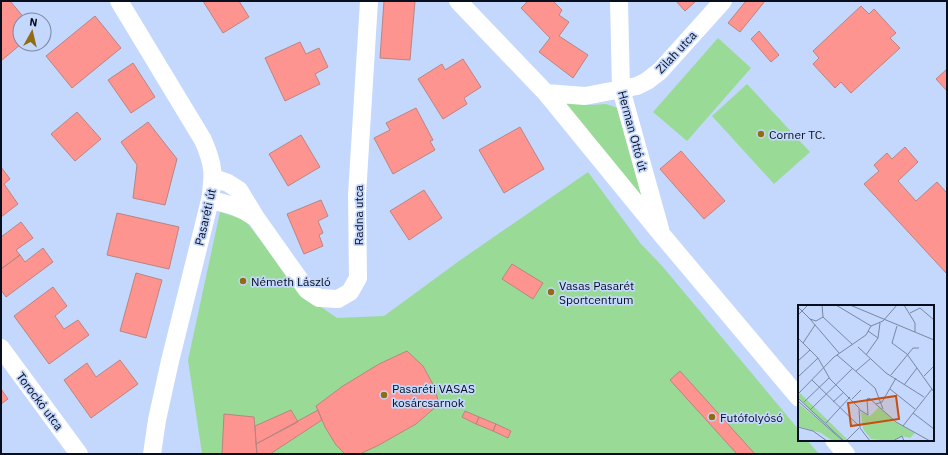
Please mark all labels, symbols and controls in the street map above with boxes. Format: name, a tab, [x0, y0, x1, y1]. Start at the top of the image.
north arrow	[12, 12, 52, 52]
text: N	[28, 15, 38, 30]
street label: Zilah utca	[653, 27, 700, 76]
street label: Herman Ottó út	[615, 89, 651, 173]
place label: Corner TC.	[769, 127, 826, 142]
marker: Corner TC.	[756, 129, 766, 139]
street label: Radna utca	[351, 184, 366, 245]
street label: Pasaréti út	[191, 187, 219, 247]
place label: Németh László	[251, 274, 331, 289]
marker: Németh László	[238, 276, 248, 286]
place label: Vasas Pasarét Sportcentrum	[559, 278, 634, 307]
marker: Vasas Pasarét Sportcentrum	[546, 287, 556, 297]
inset map	[798, 305, 934, 441]
street label: Torockó utca	[13, 369, 67, 434]
place label: Pasaréti VASAS kosárcsarnok	[392, 381, 475, 410]
marker: Pasaréti VASAS kosárcsarnok	[379, 390, 389, 400]
place label: Futófolyósó	[720, 410, 783, 425]
marker: Futófolyósó	[707, 412, 717, 422]

